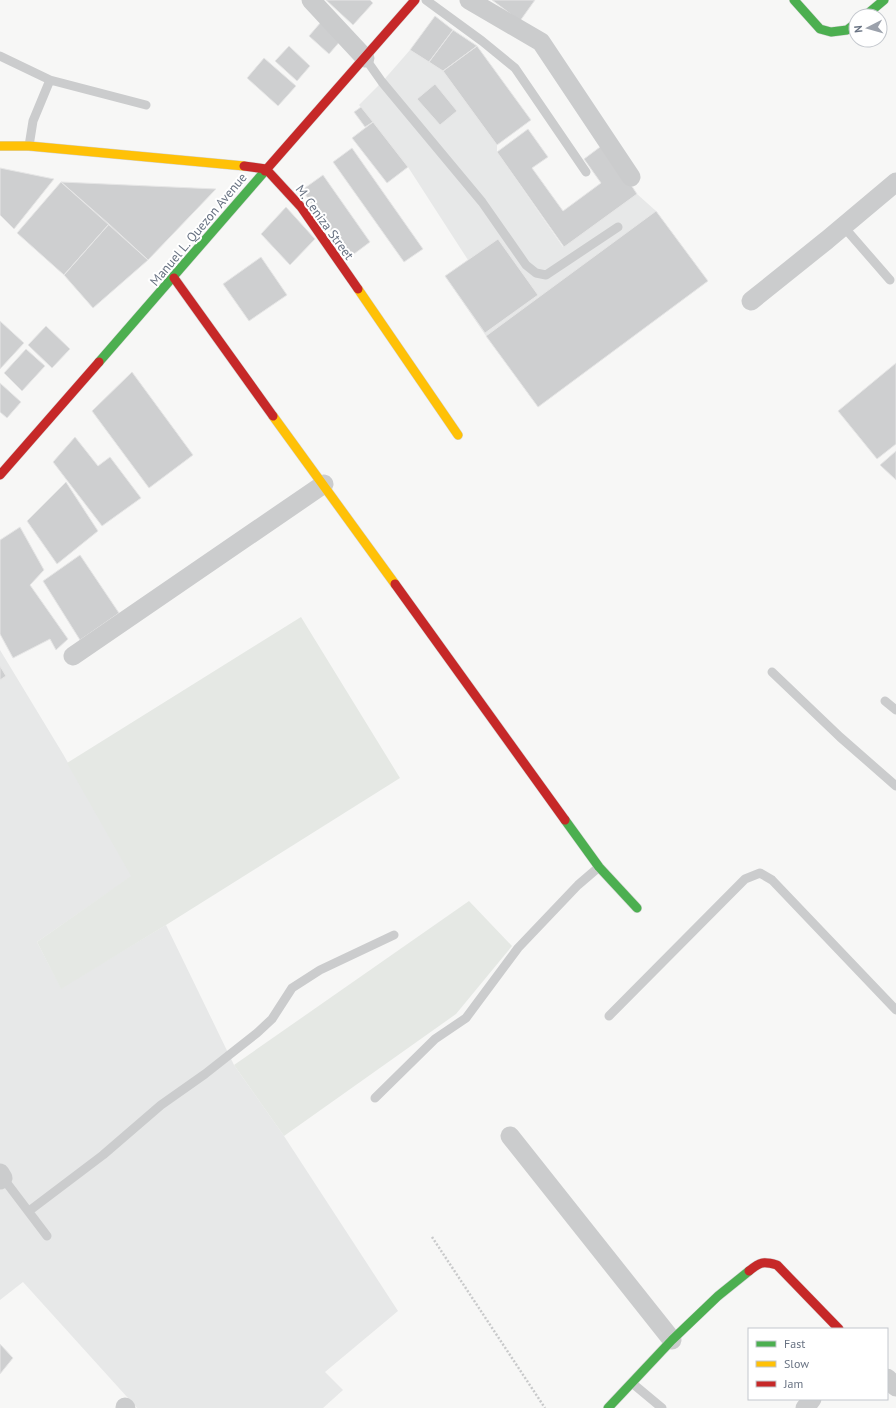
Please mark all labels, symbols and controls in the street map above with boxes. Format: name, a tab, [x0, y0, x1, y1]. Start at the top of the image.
north arrow	[848, 8, 888, 48]
text: N	[851, 25, 865, 33]
street label: Manuel L. Quezon Avenue	[146, 169, 251, 289]
street label: M. Ceniza Street	[292, 181, 358, 264]
legend	[748, 1328, 888, 1400]
text: Fast	[784, 1336, 805, 1351]
text: Slow	[784, 1356, 809, 1371]
text: Jam	[783, 1376, 803, 1391]

